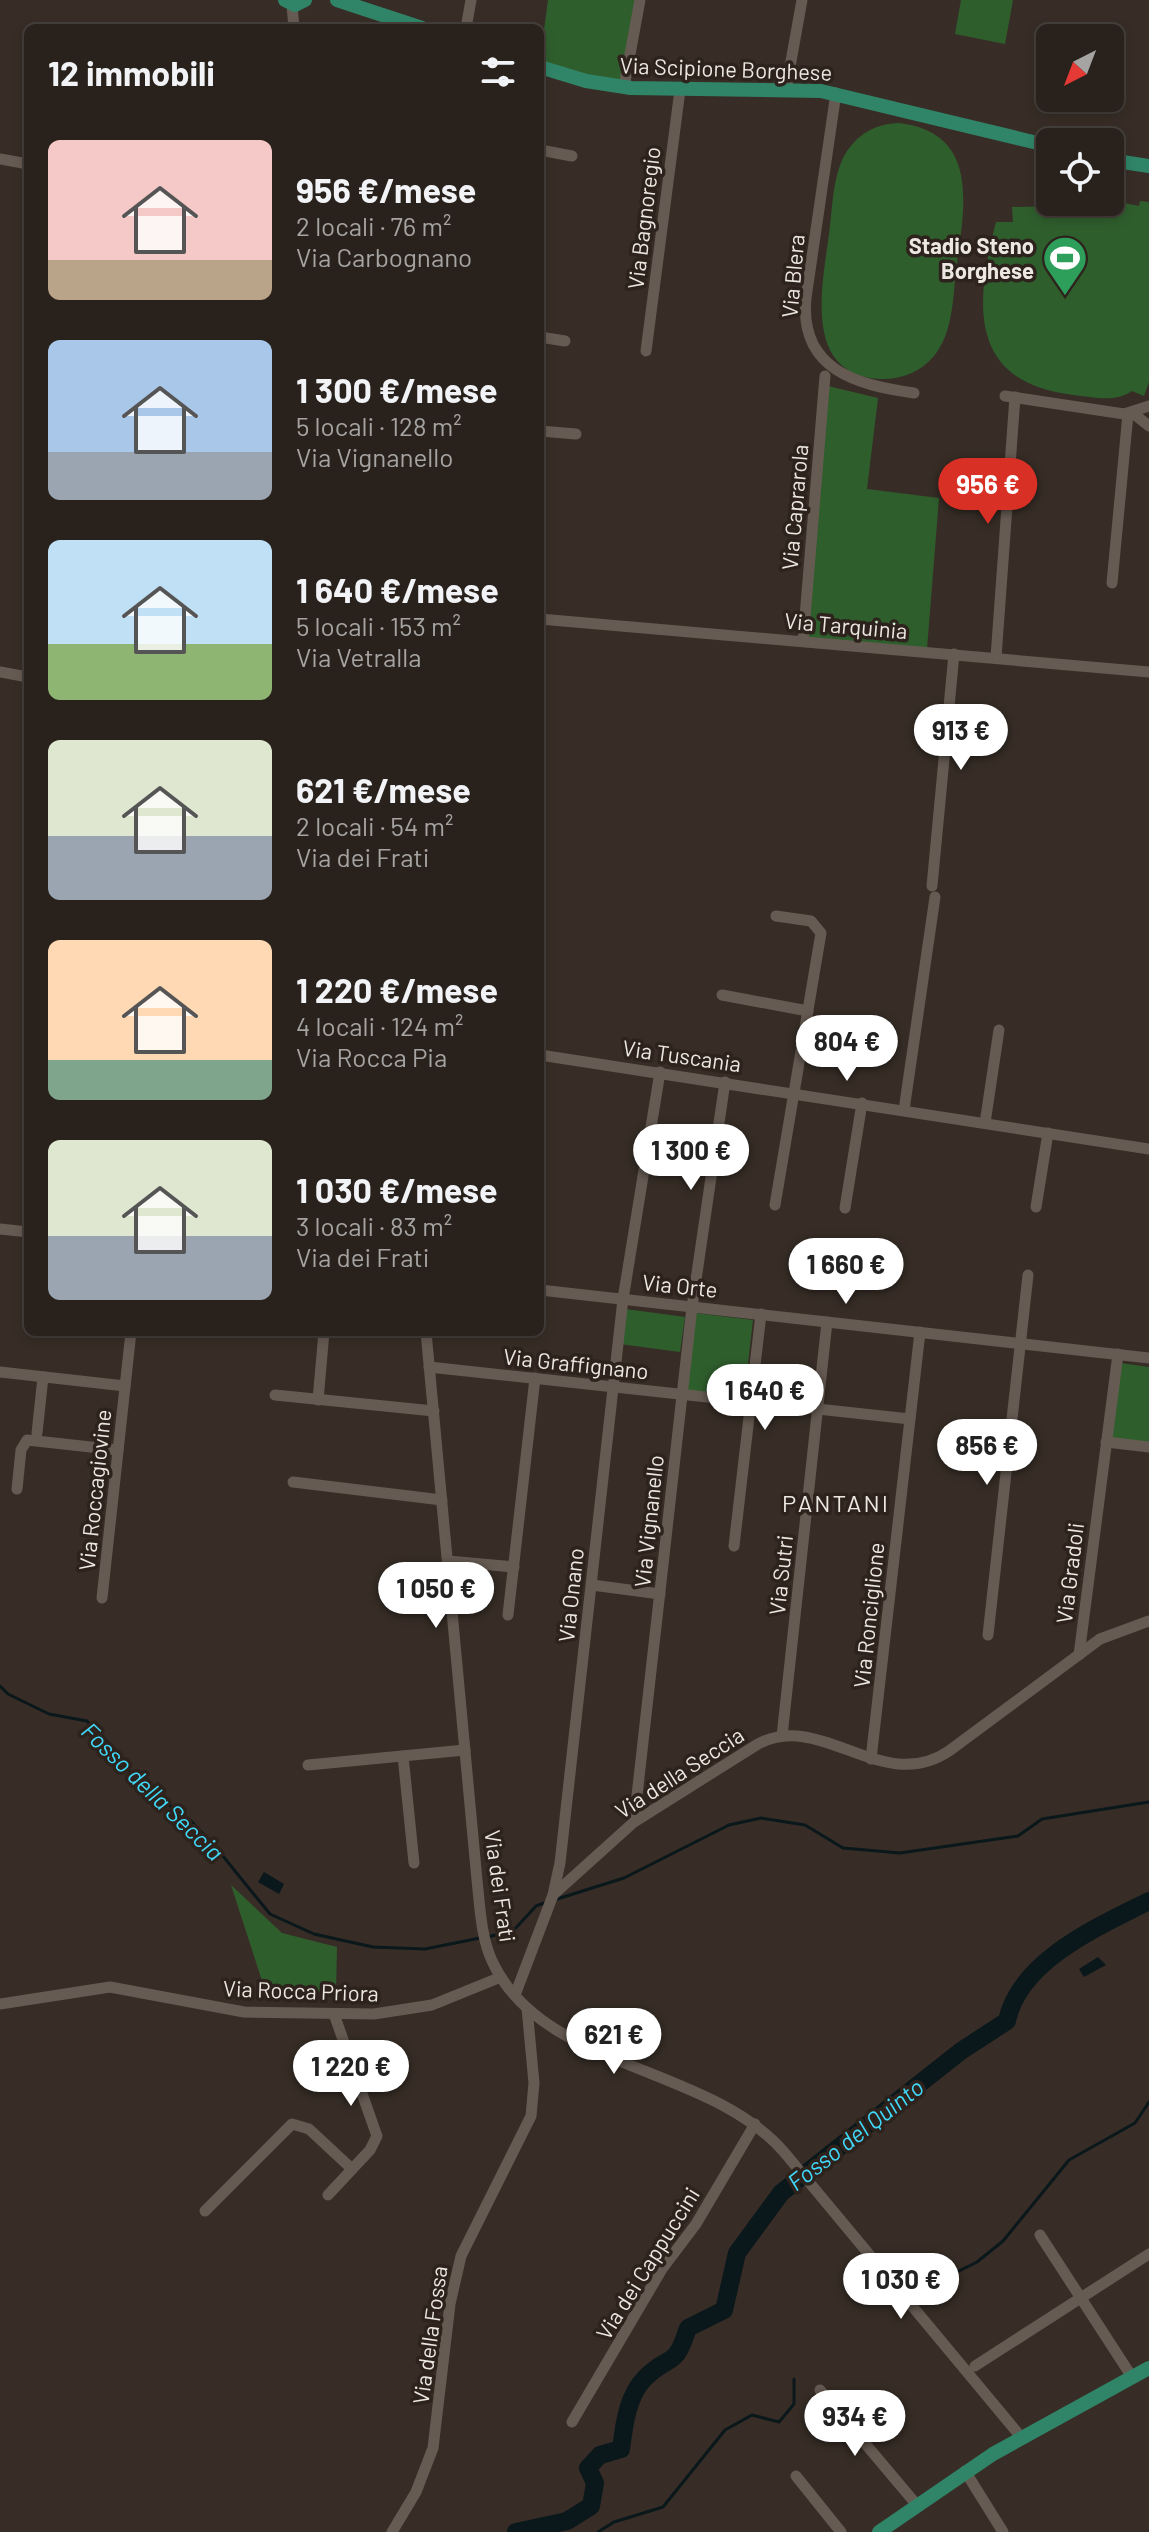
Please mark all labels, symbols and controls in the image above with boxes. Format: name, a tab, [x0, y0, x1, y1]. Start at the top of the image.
north arrow	[1036, 24, 1124, 112]
map controls	[1036, 24, 1124, 216]
icon: filters	[476, 50, 520, 94]
street label: Via Scipione Borghese	[619, 51, 833, 85]
text: 12 immobili	[48, 52, 215, 93]
button: locate	[1036, 128, 1124, 216]
street label: Via Bagnoregio	[621, 145, 665, 291]
text: 956 €/mese	[296, 169, 476, 210]
icon: home	[112, 172, 208, 268]
text: 2 locali · 76 m²	[296, 210, 451, 241]
place label: Stadio Steno Borghese	[909, 232, 1034, 283]
street label: Via Blera	[775, 233, 809, 319]
sports icon: Stadio Steno Borghese	[1041, 234, 1089, 297]
text: Via Carbognano	[296, 241, 472, 272]
text: 1 300 €/mese	[296, 369, 498, 410]
icon: home	[112, 372, 208, 468]
text: 5 locali · 128 m²	[296, 410, 462, 441]
text: Via Vignanello	[296, 441, 453, 472]
street label: Via Caprarola	[776, 443, 812, 571]
pin: 956 €	[932, 458, 1044, 526]
text: 956 €	[956, 468, 1020, 499]
text: 1 640 €/mese	[296, 569, 499, 610]
icon: home	[112, 572, 208, 668]
street label: Via Tarquinia	[783, 607, 909, 643]
text: 5 locali · 153 m²	[296, 610, 461, 641]
text: Via Vetralla	[296, 641, 422, 672]
pin: 913 €	[905, 704, 1017, 772]
text: 913 €	[932, 714, 990, 745]
text: 621 €/mese	[296, 769, 471, 810]
icon: home	[112, 772, 208, 868]
text: 2 locali · 54 m²	[296, 810, 453, 841]
text: Via dei Frati	[296, 841, 429, 872]
text: 1 220 €/mese	[296, 969, 498, 1010]
icon: home	[112, 972, 208, 1068]
text: 4 locali · 124 m²	[296, 1010, 464, 1041]
pin: 804 €	[791, 1015, 903, 1083]
text: 804 €	[814, 1025, 880, 1056]
street label: Via Tuscania	[621, 1034, 743, 1076]
text: Via Rocca Pia	[296, 1041, 447, 1072]
pin: 1 300 €	[617, 1124, 765, 1192]
text: 1 300 €	[651, 1134, 731, 1165]
text: 1 030 €/mese	[296, 1169, 498, 1210]
icon: home	[112, 1172, 208, 1268]
text: 3 locali · 83 m²	[296, 1210, 452, 1241]
pin: 1 660 €	[772, 1238, 920, 1306]
text: Via dei Frati	[296, 1241, 429, 1272]
text: 1 660 €	[807, 1248, 885, 1279]
street label: Via Orte	[641, 1268, 719, 1302]
street label: Via Graffignano	[502, 1342, 650, 1384]
pin: 1 640 €	[691, 1364, 839, 1432]
text: 1 640 €	[725, 1374, 805, 1405]
street label: Via Roccagiovine	[73, 1408, 115, 1572]
pin: 856 €	[931, 1419, 1043, 1487]
text: 856 €	[955, 1429, 1019, 1460]
street label: Via Vignanello	[628, 1453, 668, 1589]
district label: PANTANI	[782, 1488, 890, 1517]
street label: Via Gradoli	[1050, 1521, 1088, 1625]
street label: Via Sutri	[763, 1534, 797, 1616]
street label: Via Ronciglione	[847, 1541, 889, 1689]
street label: Via Onano	[552, 1547, 588, 1643]
pin: 1 050 €	[362, 1562, 510, 1630]
text: 1 050 €	[396, 1572, 476, 1603]
water label: Fosso della Seccia	[76, 1716, 230, 1866]
street label: Via della Seccia	[610, 1721, 748, 1823]
street label: Via dei Frati	[480, 1828, 522, 1944]
street label: Via Rocca Priora	[223, 1974, 379, 2006]
pin: 621 €	[558, 2008, 670, 2076]
text: 621 €	[584, 2018, 644, 2049]
pin: 1 220 €	[277, 2040, 425, 2108]
text: 1 220 €	[311, 2050, 391, 2081]
water label: Fosso del Quinto	[781, 2072, 929, 2196]
street label: Via dei Cappuccini	[590, 2182, 704, 2344]
pin: 1 030 €	[827, 2253, 975, 2321]
text: 1 030 €	[861, 2263, 941, 2294]
street label: Via della Fossa	[406, 2264, 452, 2406]
pin: 934 €	[799, 2390, 911, 2458]
text: 934 €	[822, 2400, 888, 2431]

